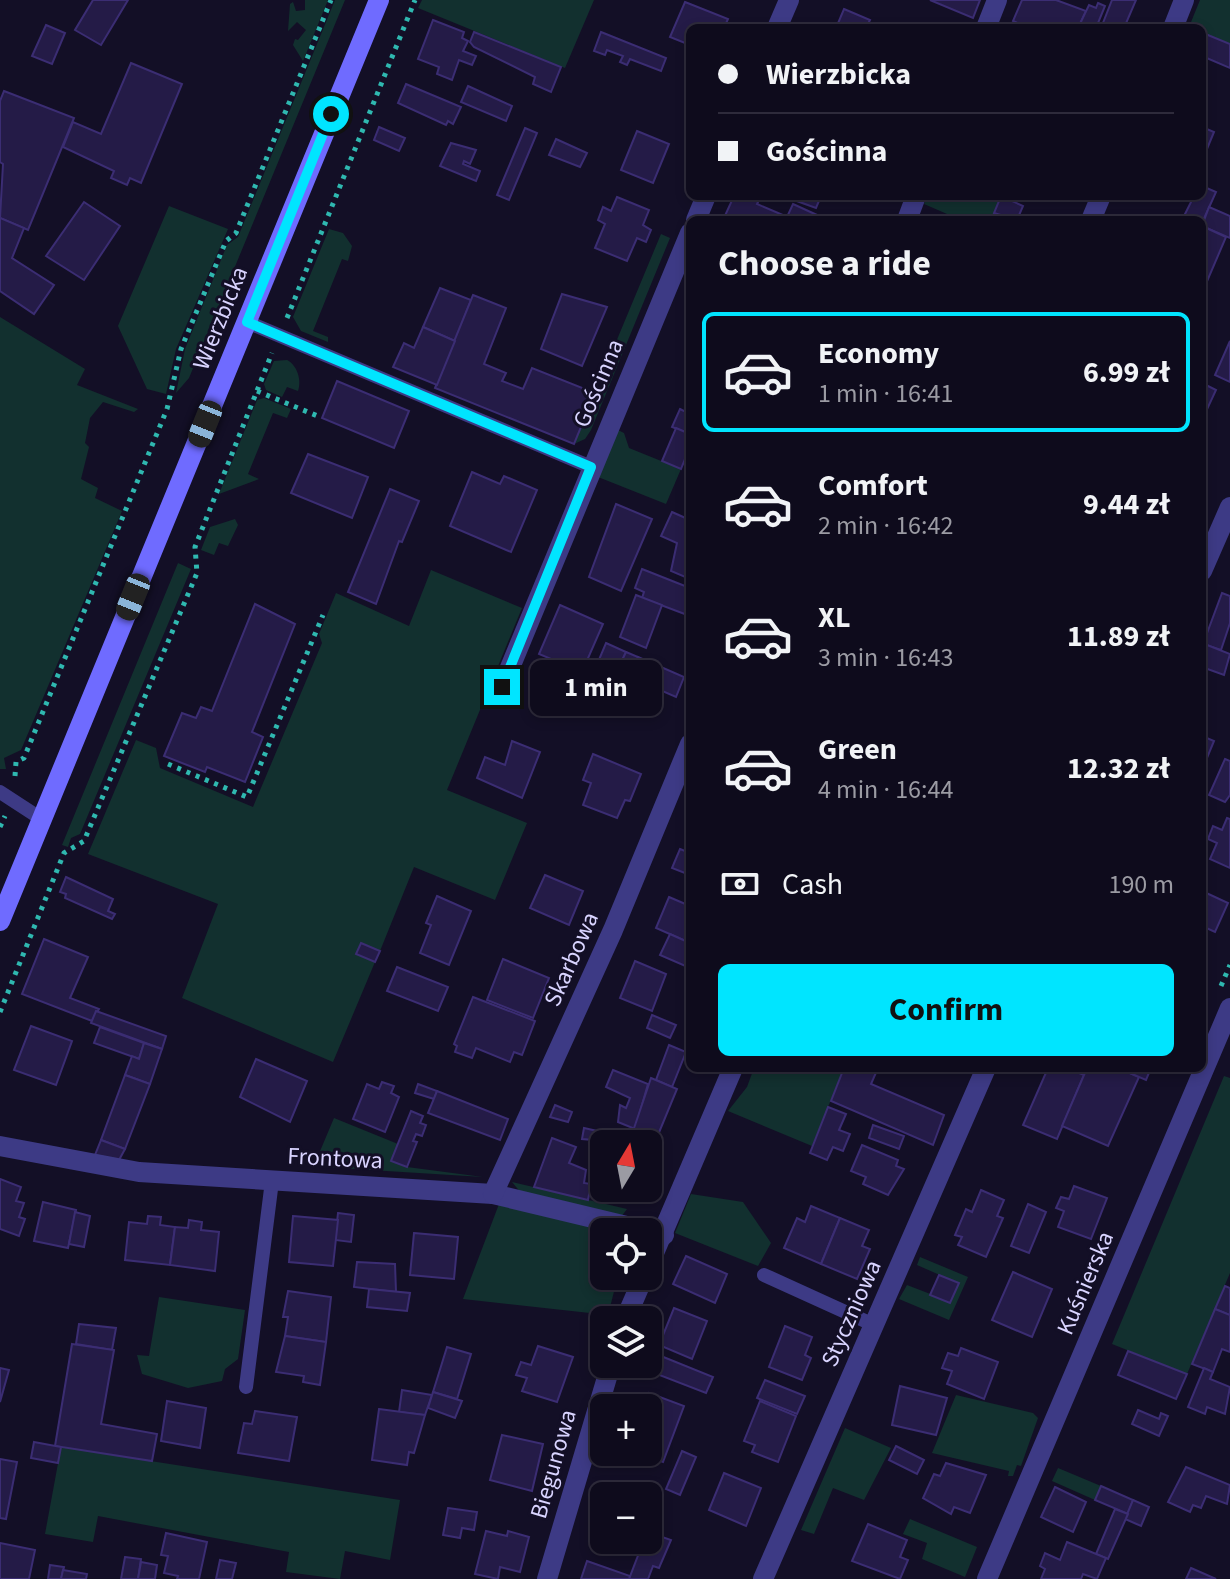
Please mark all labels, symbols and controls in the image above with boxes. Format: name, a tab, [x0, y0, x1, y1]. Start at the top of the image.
text: Wierzbicka	[766, 53, 911, 96]
route start	[313, 96, 349, 132]
text: Gościnna	[766, 130, 887, 173]
text: Choose a ride	[718, 238, 931, 289]
street label: Wierzbicka	[184, 261, 257, 375]
text: Economy	[818, 332, 939, 375]
street label: Gościnna	[564, 334, 633, 433]
icon: car	[722, 336, 794, 408]
text: 6.99 zł	[1083, 351, 1170, 394]
text: 1 min · 16:41	[818, 375, 953, 412]
car	[185, 397, 225, 451]
text: Comfort	[818, 464, 928, 507]
icon: car	[722, 468, 794, 540]
text: 9.44 zł	[1083, 483, 1170, 526]
text: 2 min · 16:42	[818, 507, 953, 544]
car	[113, 570, 153, 624]
text: XL	[818, 596, 851, 639]
icon: car	[722, 600, 794, 672]
text: 11.89 zł	[1067, 615, 1170, 658]
text: 3 min · 16:43	[818, 639, 953, 676]
callout: 1 min	[530, 659, 662, 715]
route end	[484, 669, 520, 705]
text: 1 min	[564, 669, 628, 706]
text: Green	[818, 728, 897, 771]
icon: car	[722, 732, 794, 804]
text: 12.32 zł	[1067, 747, 1170, 790]
text: 4 min · 16:44	[818, 771, 953, 808]
icon: cash	[718, 862, 762, 906]
text: Cash	[782, 863, 843, 906]
text: 190 m	[1108, 866, 1174, 903]
street label: Skarbowa	[535, 906, 608, 1012]
button: Confirm	[718, 964, 1174, 1056]
north arrow	[590, 1130, 662, 1202]
map controls	[590, 1130, 662, 1554]
street label: Frontowa	[286, 1139, 384, 1178]
button: locate	[590, 1218, 662, 1290]
street label: Kuśnierska	[1048, 1226, 1123, 1341]
street label: Styczniowa	[812, 1254, 891, 1372]
button: layers	[590, 1306, 662, 1378]
button: +	[590, 1394, 662, 1466]
street label: Biegunowa	[521, 1405, 586, 1523]
button: −	[590, 1482, 662, 1554]

